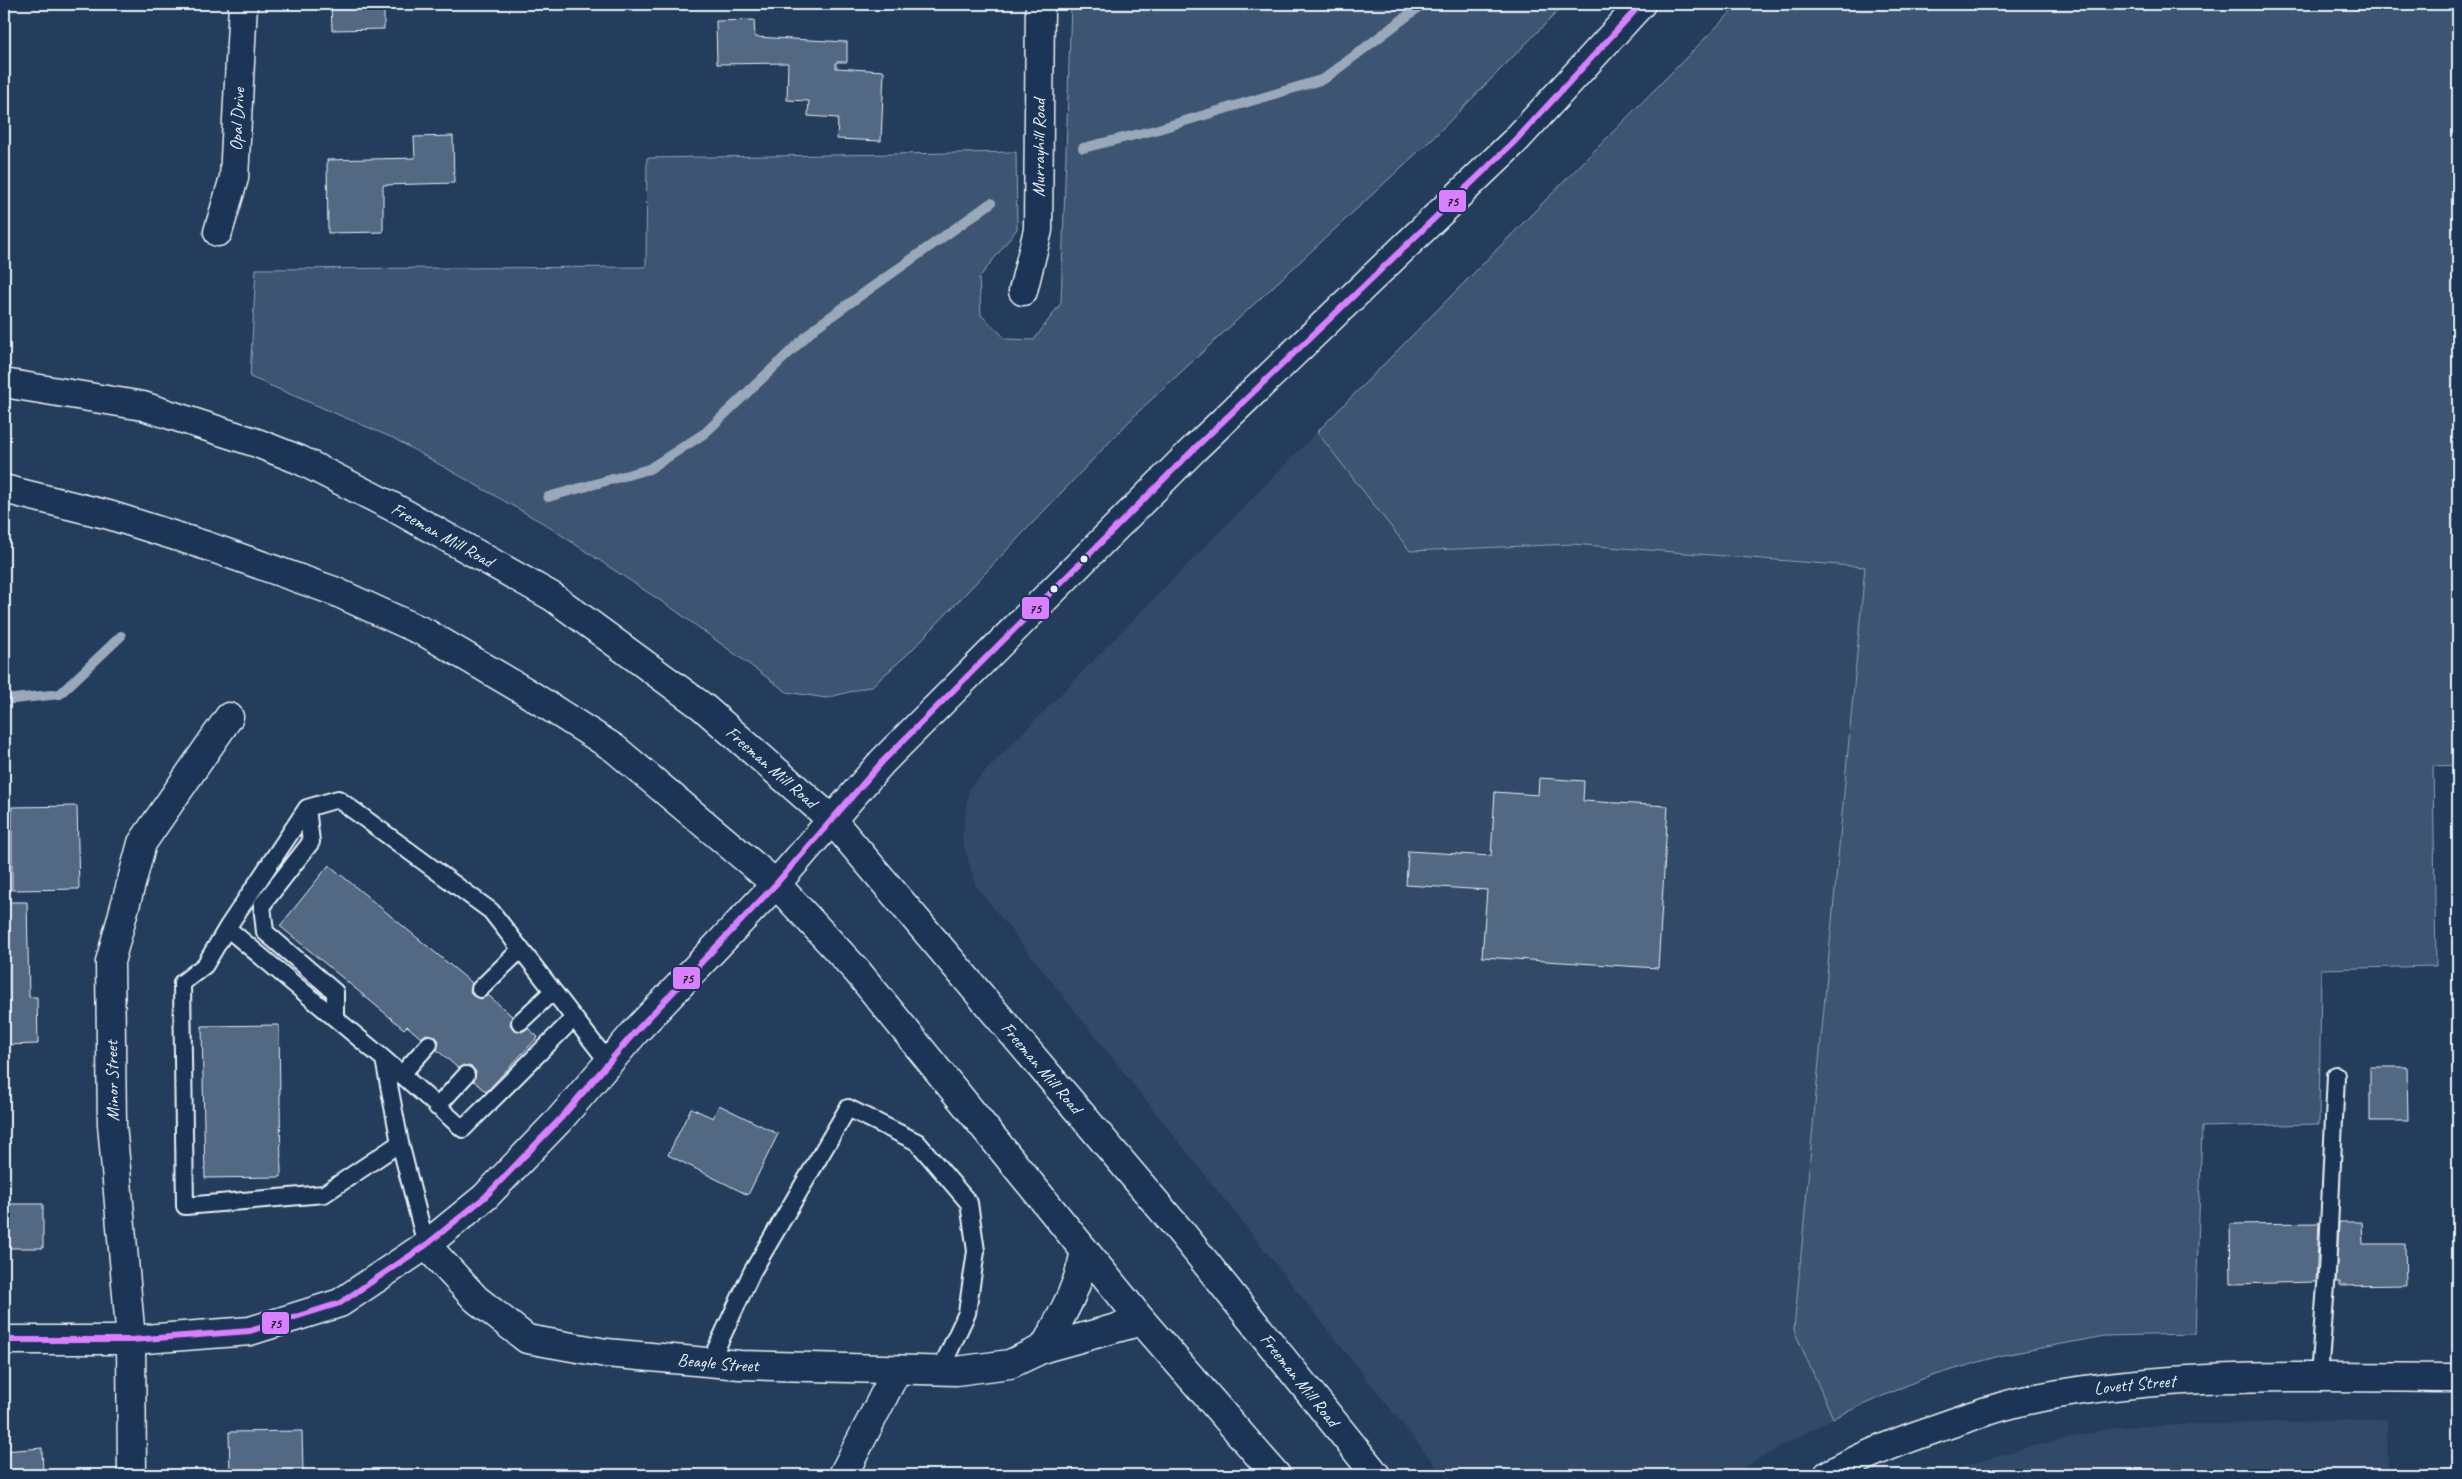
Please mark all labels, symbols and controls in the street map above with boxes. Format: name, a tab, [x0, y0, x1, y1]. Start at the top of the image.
street label: Opal Drive	[224, 86, 250, 152]
street label: Murrayhill Road	[1027, 96, 1050, 197]
line badge: 75	[1438, 189, 1467, 213]
text: 75	[1446, 193, 1460, 210]
street label: Freeman Mill Road	[388, 497, 500, 574]
unlabelled marker	[1079, 554, 1089, 564]
unlabelled marker	[1049, 584, 1059, 594]
line badge: 75	[1021, 596, 1050, 620]
text: 75	[1029, 600, 1043, 617]
street label: Freeman Mill Road	[722, 721, 824, 815]
line badge: 75	[672, 966, 701, 990]
text: 75	[681, 970, 695, 987]
street label: Freeman Mill Road	[997, 1017, 1089, 1120]
street label: Minor Street	[100, 1038, 124, 1122]
line badge: 75	[261, 1311, 290, 1335]
text: 75	[269, 1315, 283, 1332]
street label: Freeman Mill Road	[1255, 1329, 1346, 1433]
street label: Beagle Street	[677, 1348, 761, 1377]
street label: Lovett Street	[2093, 1369, 2179, 1399]

